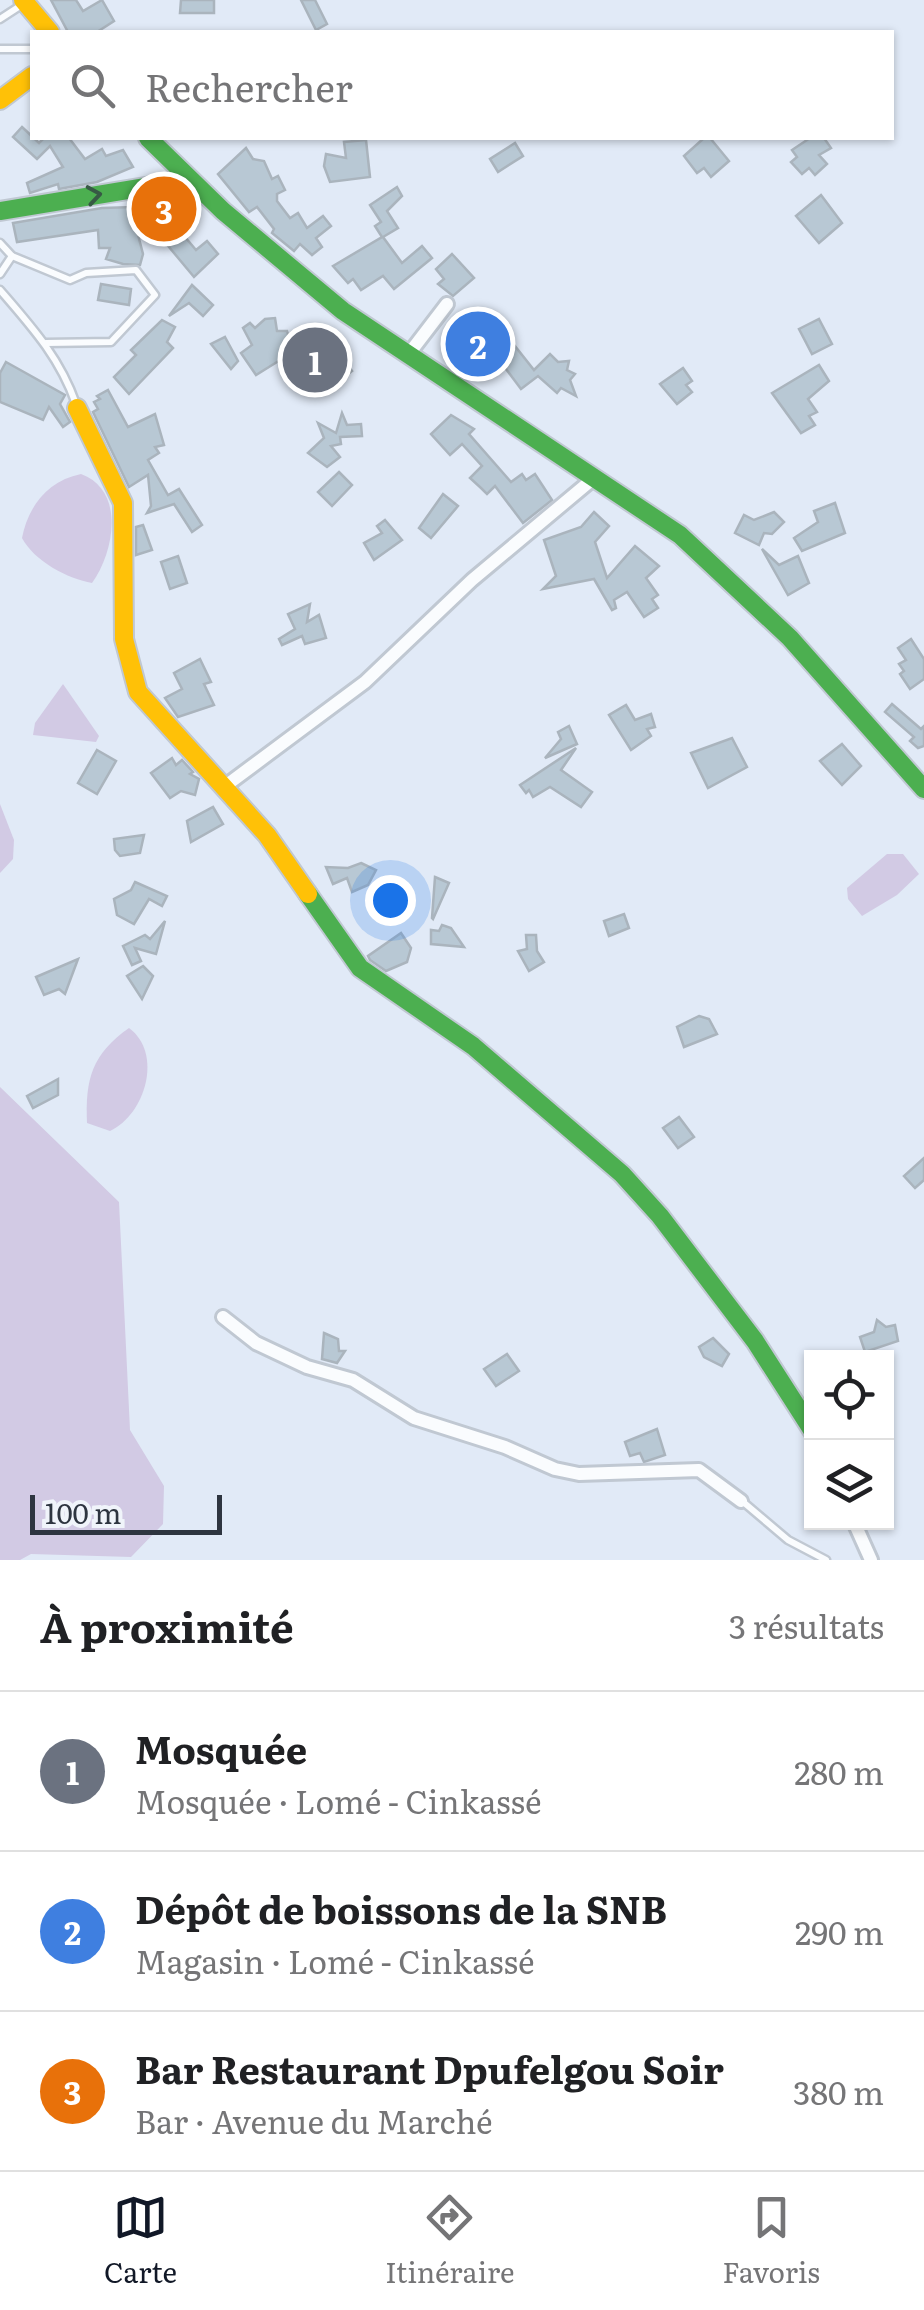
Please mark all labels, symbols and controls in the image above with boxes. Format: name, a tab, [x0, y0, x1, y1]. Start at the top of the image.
search box	[30, 30, 894, 140]
text: Rechercher	[145, 57, 353, 114]
icon: search	[65, 58, 120, 113]
pin: 3	[132, 172, 196, 246]
one-way arrow	[86, 186, 103, 207]
pin: 2	[446, 306, 510, 382]
pin: 1	[282, 322, 348, 398]
your location	[365, 875, 416, 926]
map controls	[804, 1350, 894, 1530]
button: locate	[804, 1350, 894, 1440]
button: layers	[804, 1440, 894, 1530]
scale bar	[30, 1490, 222, 1534]
text: 100 m	[45, 1491, 122, 1533]
text: À proximité	[40, 1594, 294, 1656]
text: 3 résultats	[729, 1601, 884, 1649]
text: Mosquée	[135, 1719, 307, 1776]
text: 1	[66, 1747, 79, 1795]
text: 280 m	[794, 1747, 884, 1795]
text: Mosquée · Lomé - Cinkassé	[135, 1776, 542, 1824]
text: Dépôt de boissons de la SNB	[135, 1879, 667, 1936]
text: 2	[64, 1907, 81, 1955]
text: 290 m	[795, 1907, 884, 1955]
text: Magasin · Lomé - Cinkassé	[135, 1936, 535, 1984]
text: Bar Restaurant Dpufelgou Soir	[135, 2039, 724, 2096]
text: 3	[64, 2067, 81, 2115]
text: 380 m	[793, 2067, 884, 2115]
text: Bar · Avenue du Marché	[135, 2096, 493, 2144]
tab: Carte	[104, 2190, 177, 2292]
tab: Itinéraire	[385, 2190, 515, 2292]
tab: Favoris	[723, 2190, 820, 2292]

